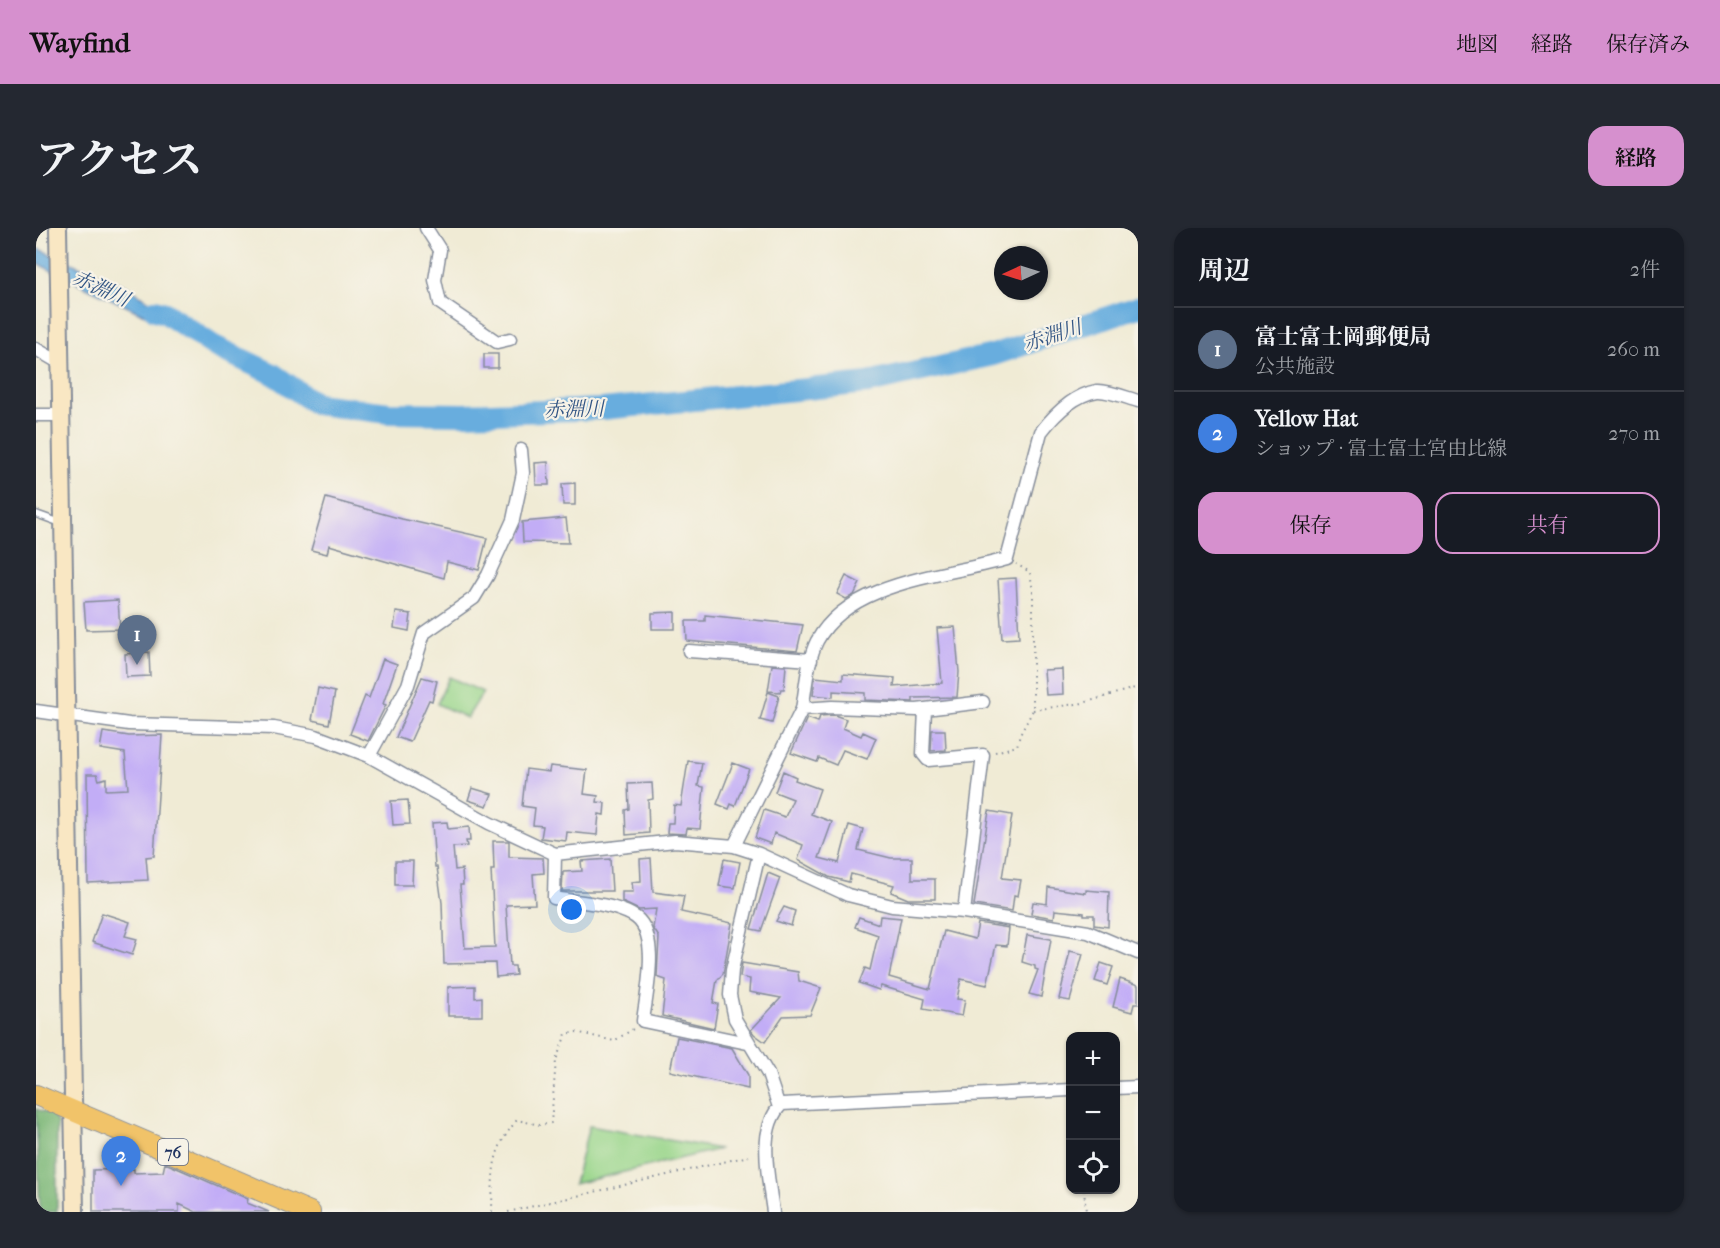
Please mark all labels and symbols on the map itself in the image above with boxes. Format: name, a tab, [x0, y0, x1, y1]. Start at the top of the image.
north arrow	[994, 246, 1048, 300]
water label: 赤淵川	[69, 266, 135, 312]
water label: 赤淵川	[1020, 315, 1086, 356]
water label: 赤淵川	[544, 397, 606, 422]
pin: 1	[118, 616, 156, 665]
your location	[557, 895, 586, 924]
pin: 2	[102, 1136, 140, 1186]
road number: 76	[158, 1139, 188, 1165]

